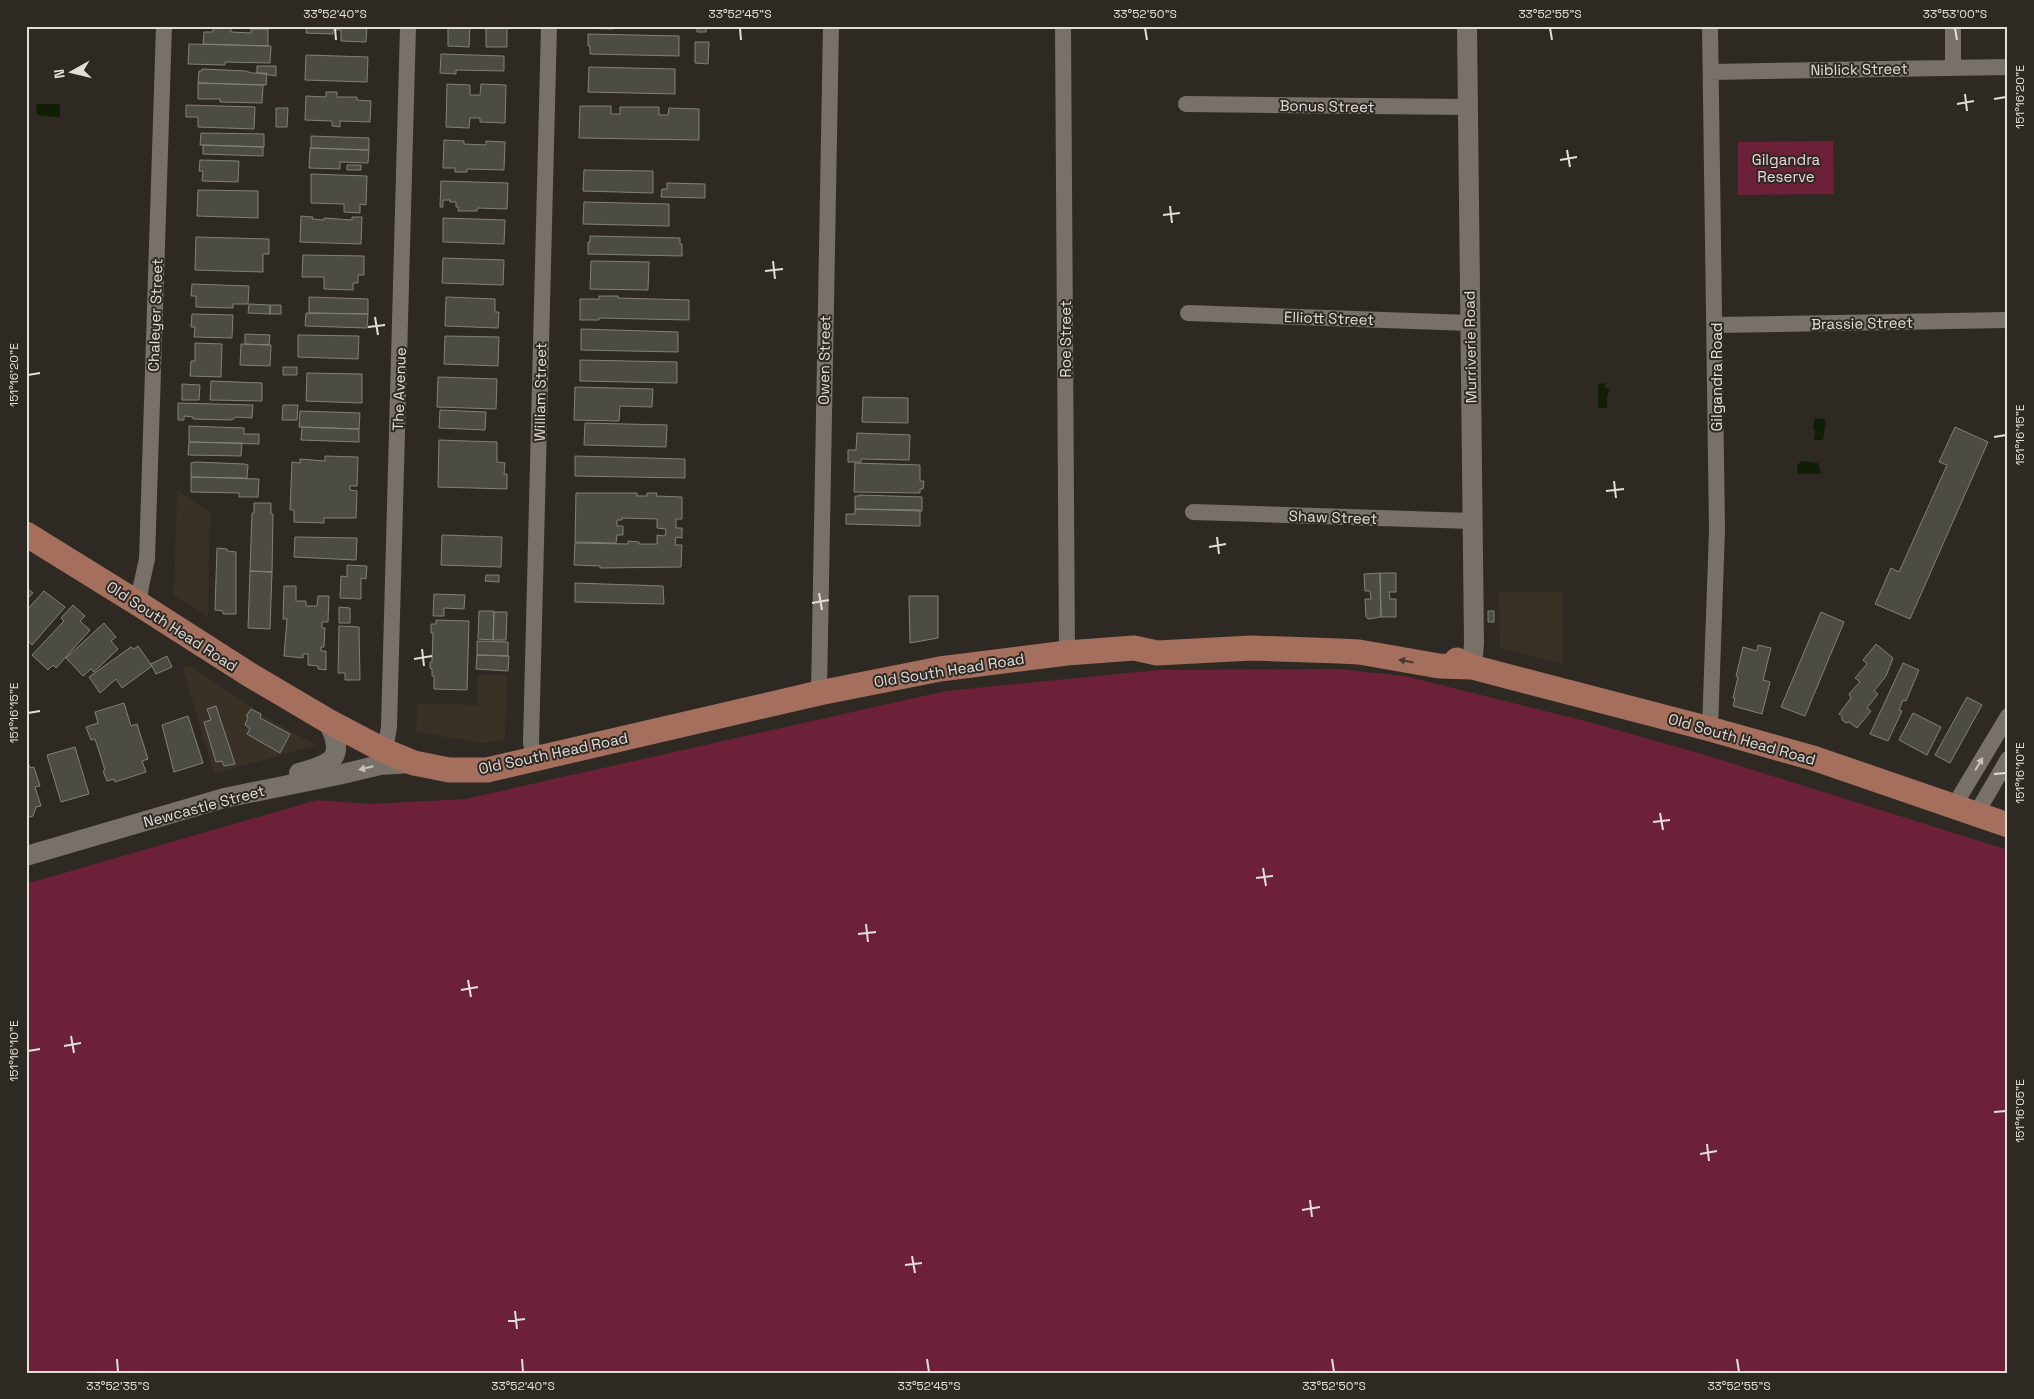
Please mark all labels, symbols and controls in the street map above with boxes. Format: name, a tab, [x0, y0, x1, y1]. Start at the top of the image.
text: 33°52'40"S	[303, 6, 367, 22]
text: 33°52'45"S	[708, 6, 772, 22]
text: 33°52'50"S	[1113, 6, 1177, 22]
text: 33°52'55"S	[1518, 6, 1582, 22]
text: 33°53'00"S	[1923, 6, 1987, 22]
north arrow	[48, 48, 98, 98]
street label: Niblick Street	[1810, 59, 1908, 79]
text: 151°16'20"E	[2012, 65, 2028, 129]
text: N	[50, 68, 69, 80]
street label: Bonus Street	[1279, 96, 1375, 116]
park label: Gilgandra Reserve	[1752, 150, 1821, 186]
street label: Chaleyer Street	[144, 258, 166, 372]
street label: Murriverie Road	[1460, 290, 1480, 404]
street label: Roe Street	[1056, 300, 1075, 378]
street label: Elliott Street	[1284, 307, 1374, 329]
street label: Brassie Street	[1811, 313, 1913, 333]
street label: Owen Street	[814, 315, 834, 405]
street label: Gilgandra Road	[1707, 322, 1726, 432]
street label: William Street	[530, 342, 550, 442]
text: 151°16'20"E	[6, 343, 22, 407]
street label: The Avenue	[388, 347, 410, 431]
text: 151°16'15"E	[2012, 404, 2028, 466]
street label: Shaw Street	[1288, 506, 1378, 528]
street label: Old South Head Road	[103, 577, 241, 675]
street label: Old South Head Road	[872, 649, 1026, 691]
one-way arrow	[1397, 656, 1413, 664]
text: 151°16'15"E	[6, 682, 22, 744]
street label: Old South Head Road	[1666, 709, 1818, 769]
street label: Old South Head Road	[477, 728, 629, 778]
text: 151°16'10"E	[2012, 742, 2028, 804]
one-way arrow	[1974, 758, 1983, 771]
one-way arrow	[359, 764, 374, 772]
street label: Newcastle Street	[141, 781, 267, 831]
text: 151°16'10"E	[6, 1020, 22, 1082]
text: 151°16'05"E	[2012, 1079, 2028, 1143]
text: 33°52'35"S	[86, 1378, 150, 1394]
text: 33°52'40"S	[491, 1378, 555, 1394]
text: 33°52'45"S	[897, 1378, 961, 1394]
text: 33°52'50"S	[1302, 1378, 1366, 1394]
text: 33°52'55"S	[1707, 1378, 1771, 1394]

